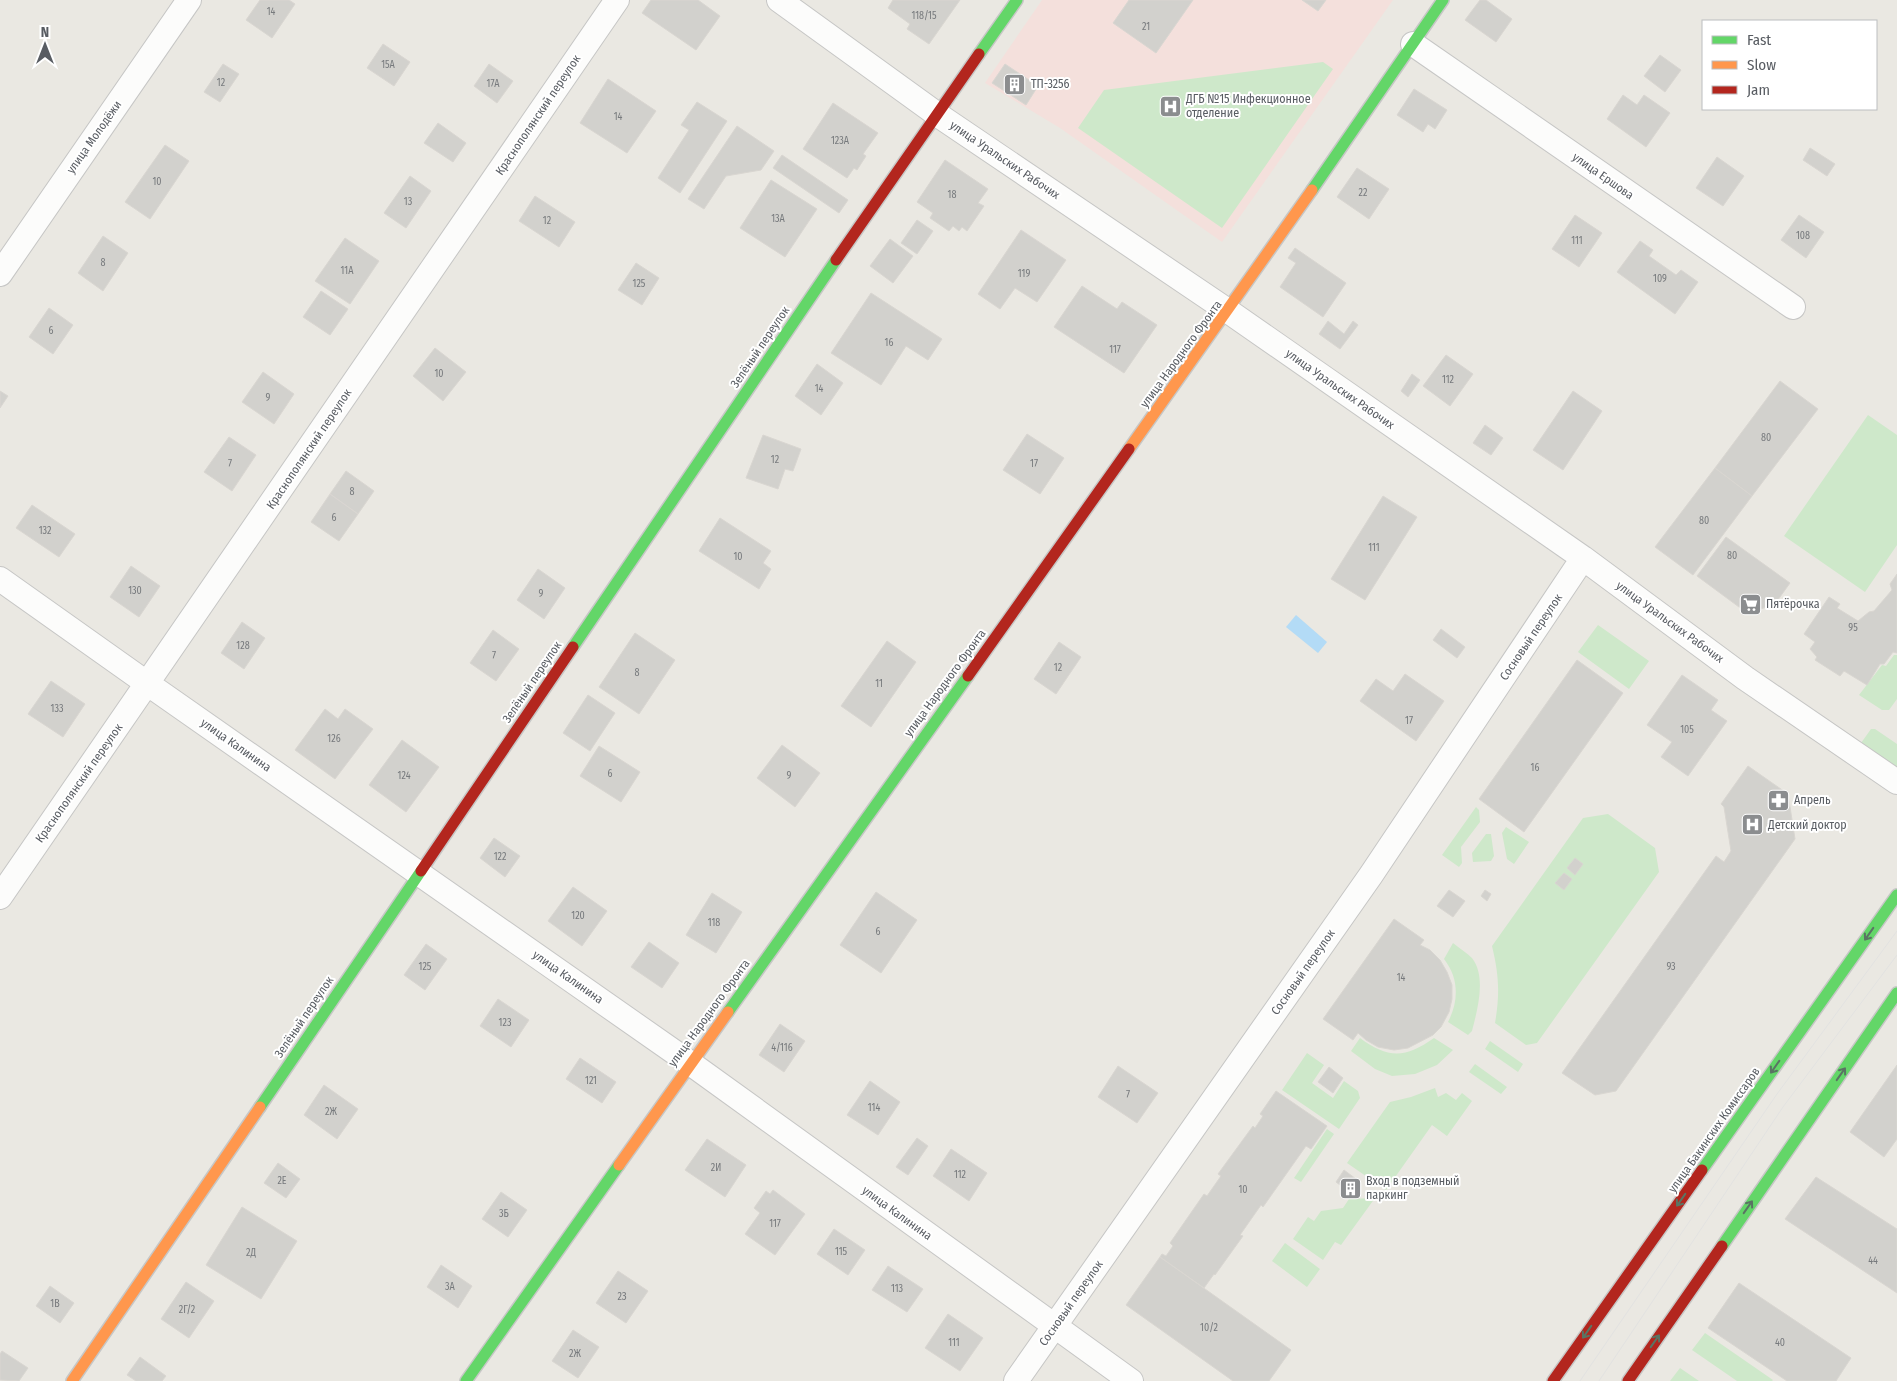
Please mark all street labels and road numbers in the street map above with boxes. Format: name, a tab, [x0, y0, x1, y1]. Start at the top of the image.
street label: Краснополянский переулок	[493, 52, 584, 178]
street label: улица Молодёжи	[64, 98, 124, 176]
street label: улица Уральских Рабочих	[947, 118, 1063, 202]
street label: улица Ершова	[1570, 150, 1636, 202]
street label: улица Народного Фронта	[1137, 298, 1225, 410]
street label: Зелёный переулок	[728, 303, 793, 390]
street label: улица Уральских Рабочих	[1283, 346, 1398, 432]
street label: Краснополянский переулок	[264, 386, 355, 512]
street label: улица Уральских Рабочих	[1613, 578, 1727, 666]
street label: Сосновый переулок	[1497, 591, 1565, 683]
street label: улица Народного Фронта	[901, 627, 989, 739]
street label: Зелёный переулок	[500, 638, 565, 725]
street label: улица Калинина	[198, 716, 274, 775]
street label: Краснополянский переулок	[33, 721, 126, 845]
street label: Сосновый переулок	[1268, 926, 1338, 1017]
street label: улица Калинина	[530, 948, 606, 1007]
street label: улица Народного Фронта	[665, 957, 753, 1069]
street label: Зелёный переулок	[272, 973, 337, 1060]
street label: улица Бакинских Комиссаров	[1665, 1065, 1763, 1195]
street label: улица Калинина	[859, 1183, 935, 1243]
street label: Сосновый переулок	[1036, 1257, 1106, 1348]

